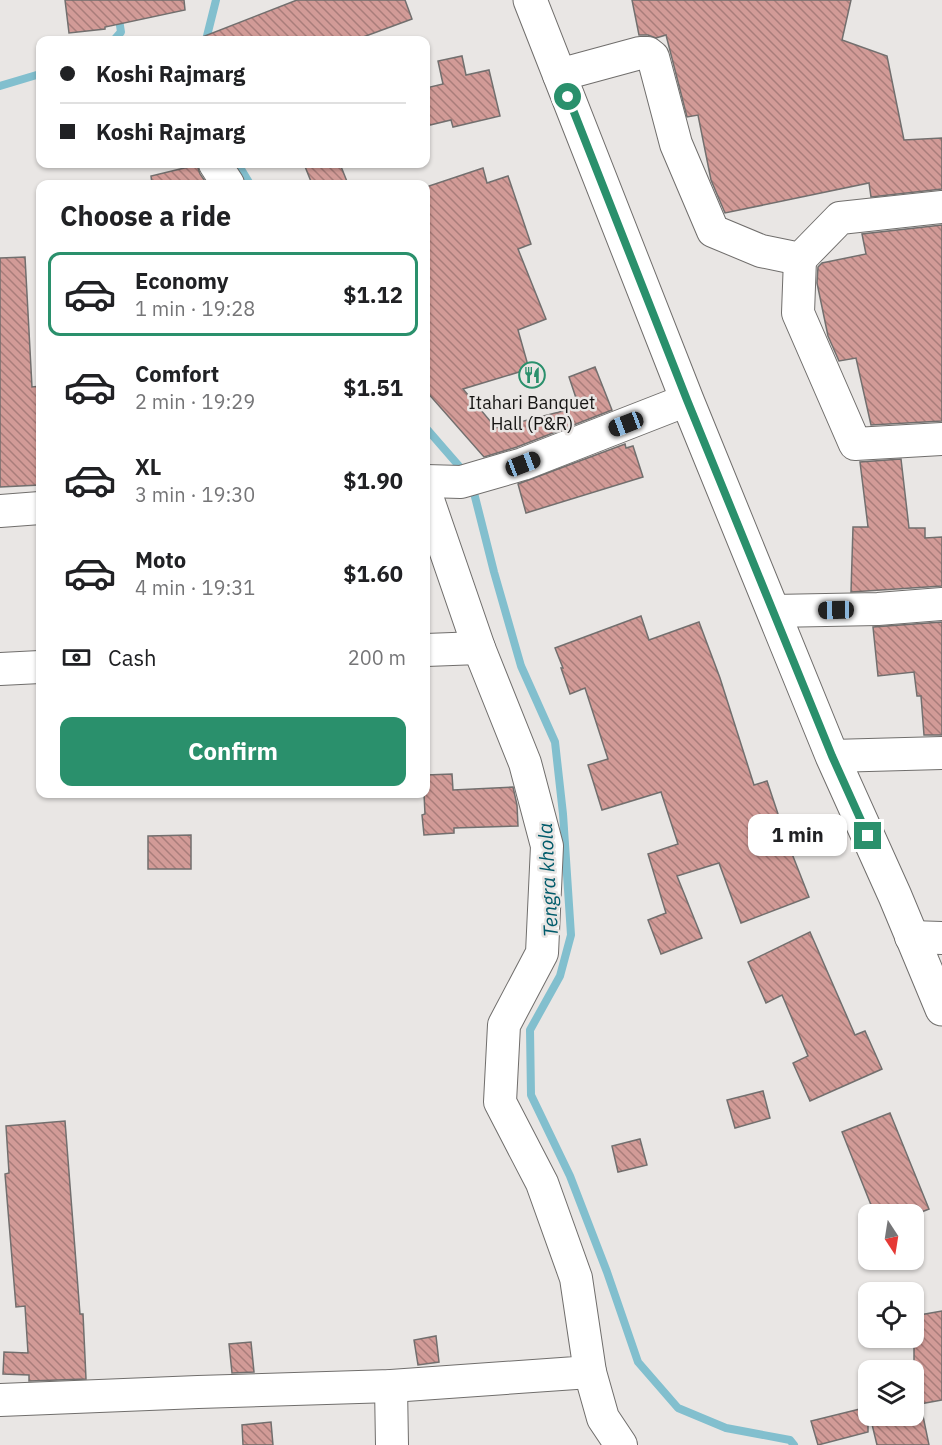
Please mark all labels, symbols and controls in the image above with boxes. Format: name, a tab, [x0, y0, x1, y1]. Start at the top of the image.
text: Koshi Rajmarg	[96, 59, 245, 88]
route start	[554, 83, 581, 110]
text: Koshi Rajmarg	[96, 117, 245, 146]
text: Choose a ride	[60, 198, 231, 233]
text: Economy	[135, 266, 229, 295]
icon: car	[63, 267, 117, 321]
text: $1.12	[343, 280, 403, 309]
text: 1 min · 19:28	[135, 295, 255, 322]
text: Comfort	[135, 359, 219, 388]
icon: car	[63, 360, 117, 414]
restaurant icon: Itahari Banquet Hall (P&R)	[517, 360, 547, 390]
text: $1.51	[343, 373, 403, 402]
text: 2 min · 19:29	[135, 388, 255, 415]
place label: Itahari Banquet Hall (P&R)	[469, 391, 595, 435]
car	[606, 409, 646, 439]
car	[503, 449, 543, 479]
text: XL	[135, 452, 161, 481]
icon: car	[63, 453, 117, 507]
text: $1.90	[343, 466, 403, 495]
text: 3 min · 19:30	[135, 481, 255, 508]
text: Moto	[135, 545, 186, 574]
icon: car	[63, 546, 117, 600]
text: $1.60	[343, 559, 403, 588]
text: 4 min · 19:31	[135, 574, 255, 601]
car	[818, 601, 854, 619]
icon: cash	[60, 641, 93, 674]
text: Cash	[108, 643, 157, 672]
text: 200 m	[348, 644, 406, 671]
button: Confirm	[60, 717, 406, 786]
callout: 1 min	[748, 815, 847, 857]
text: 1 min	[771, 821, 824, 848]
water label: Tengra khola	[531, 822, 564, 938]
route end	[854, 822, 881, 849]
north arrow	[858, 1204, 924, 1270]
map controls	[858, 1204, 924, 1426]
button: locate	[858, 1282, 924, 1348]
button: layers	[858, 1360, 924, 1426]

